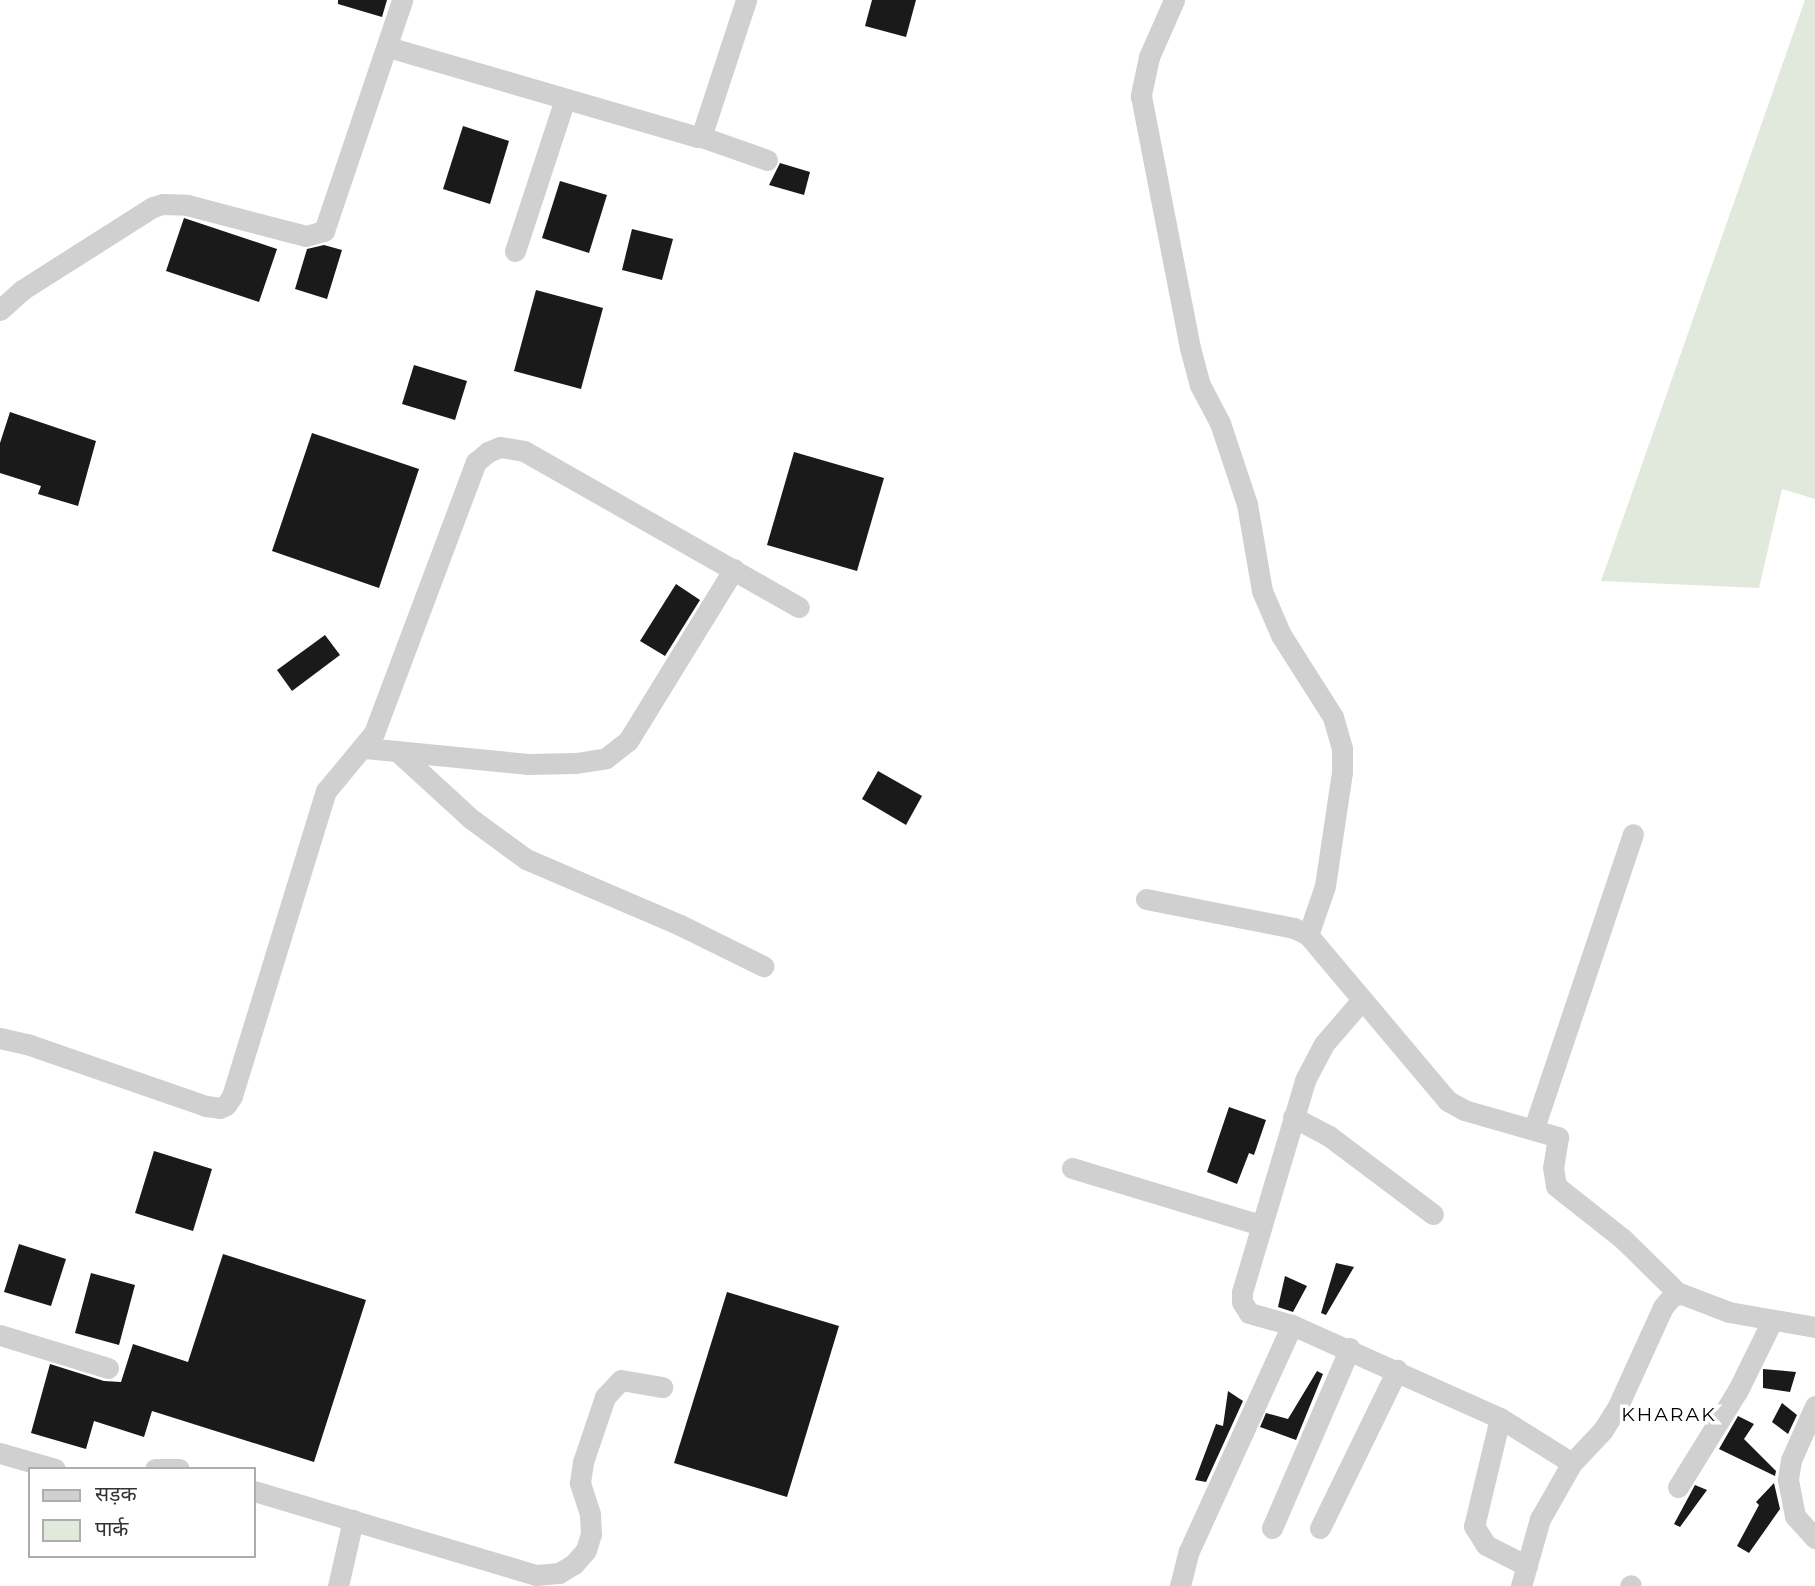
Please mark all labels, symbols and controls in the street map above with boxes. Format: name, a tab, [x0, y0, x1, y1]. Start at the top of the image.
district label: KHARAK	[1622, 1404, 1716, 1426]
legend	[28, 1467, 256, 1558]
text: सड़क	[95, 1481, 137, 1506]
text: पार्क	[95, 1516, 129, 1541]

